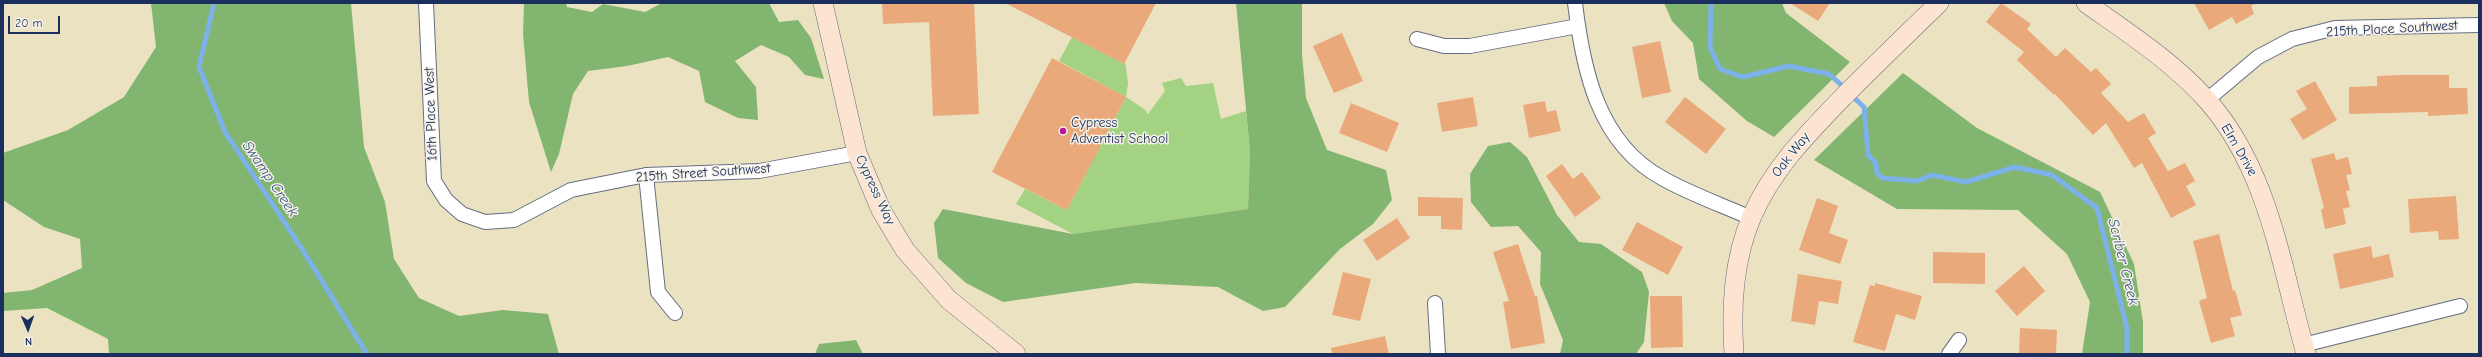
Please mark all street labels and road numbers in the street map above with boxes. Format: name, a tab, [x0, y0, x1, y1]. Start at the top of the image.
street label: 215th Place Southwest	[2326, 17, 2458, 41]
street label: 16th Place West	[421, 67, 441, 161]
street label: Elm Drive	[2217, 121, 2261, 179]
street label: Oak Way	[1768, 129, 1814, 181]
street label: Cypress Way	[851, 152, 899, 228]
street label: 215th Street Southwest	[635, 160, 771, 186]

